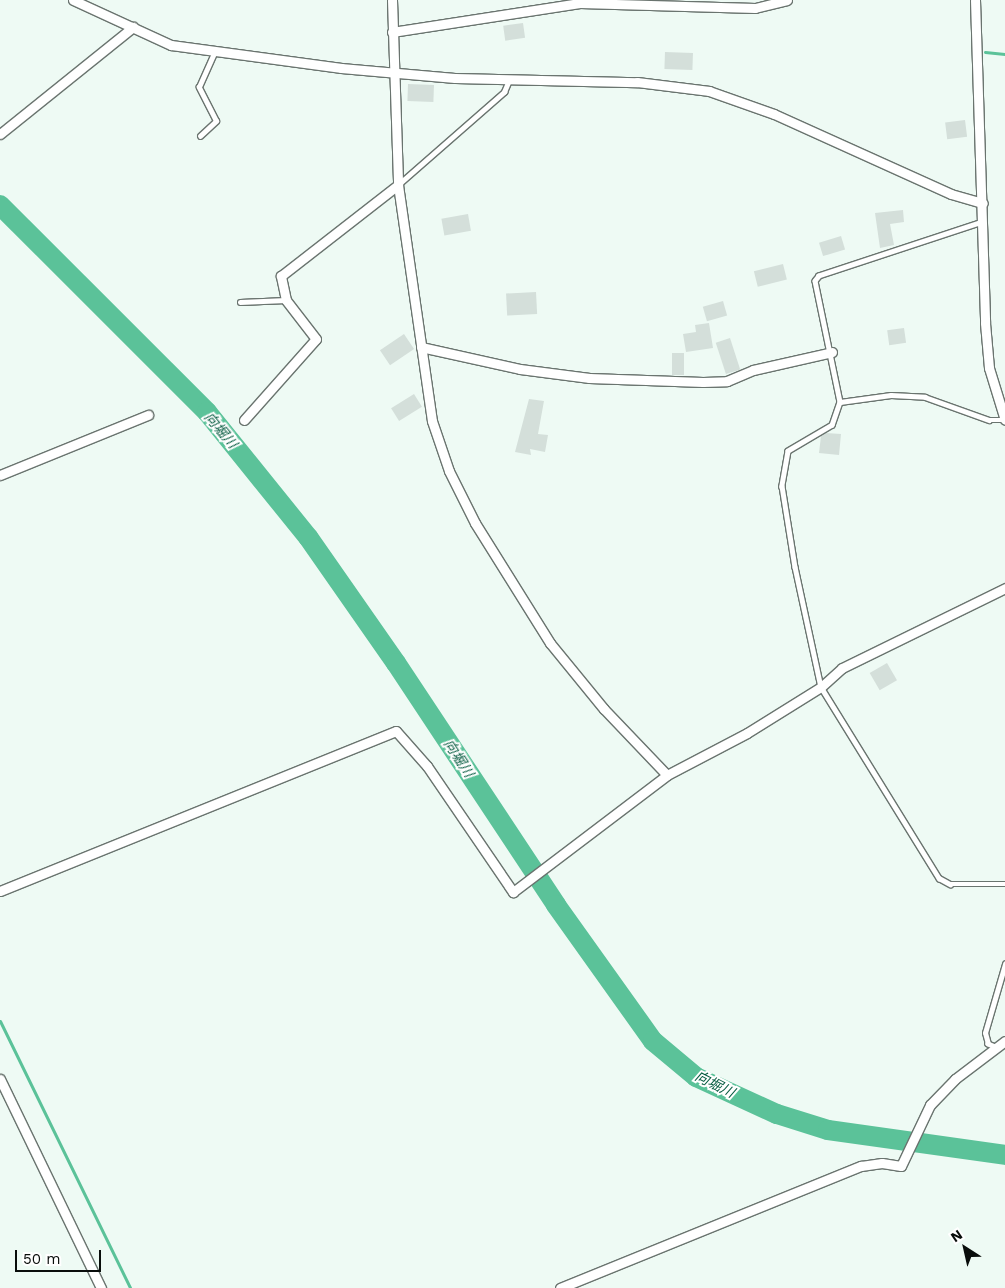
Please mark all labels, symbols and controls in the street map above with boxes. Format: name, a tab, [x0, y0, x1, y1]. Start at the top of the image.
water label: 向堀川	[201, 409, 241, 451]
water label: 向堀川	[441, 736, 477, 780]
water label: 向堀川	[692, 1067, 738, 1101]
north arrow	[940, 1223, 990, 1273]
text: N	[948, 1226, 965, 1245]
scale bar	[18, 1240, 104, 1272]
text: 50 m	[23, 1250, 60, 1268]

